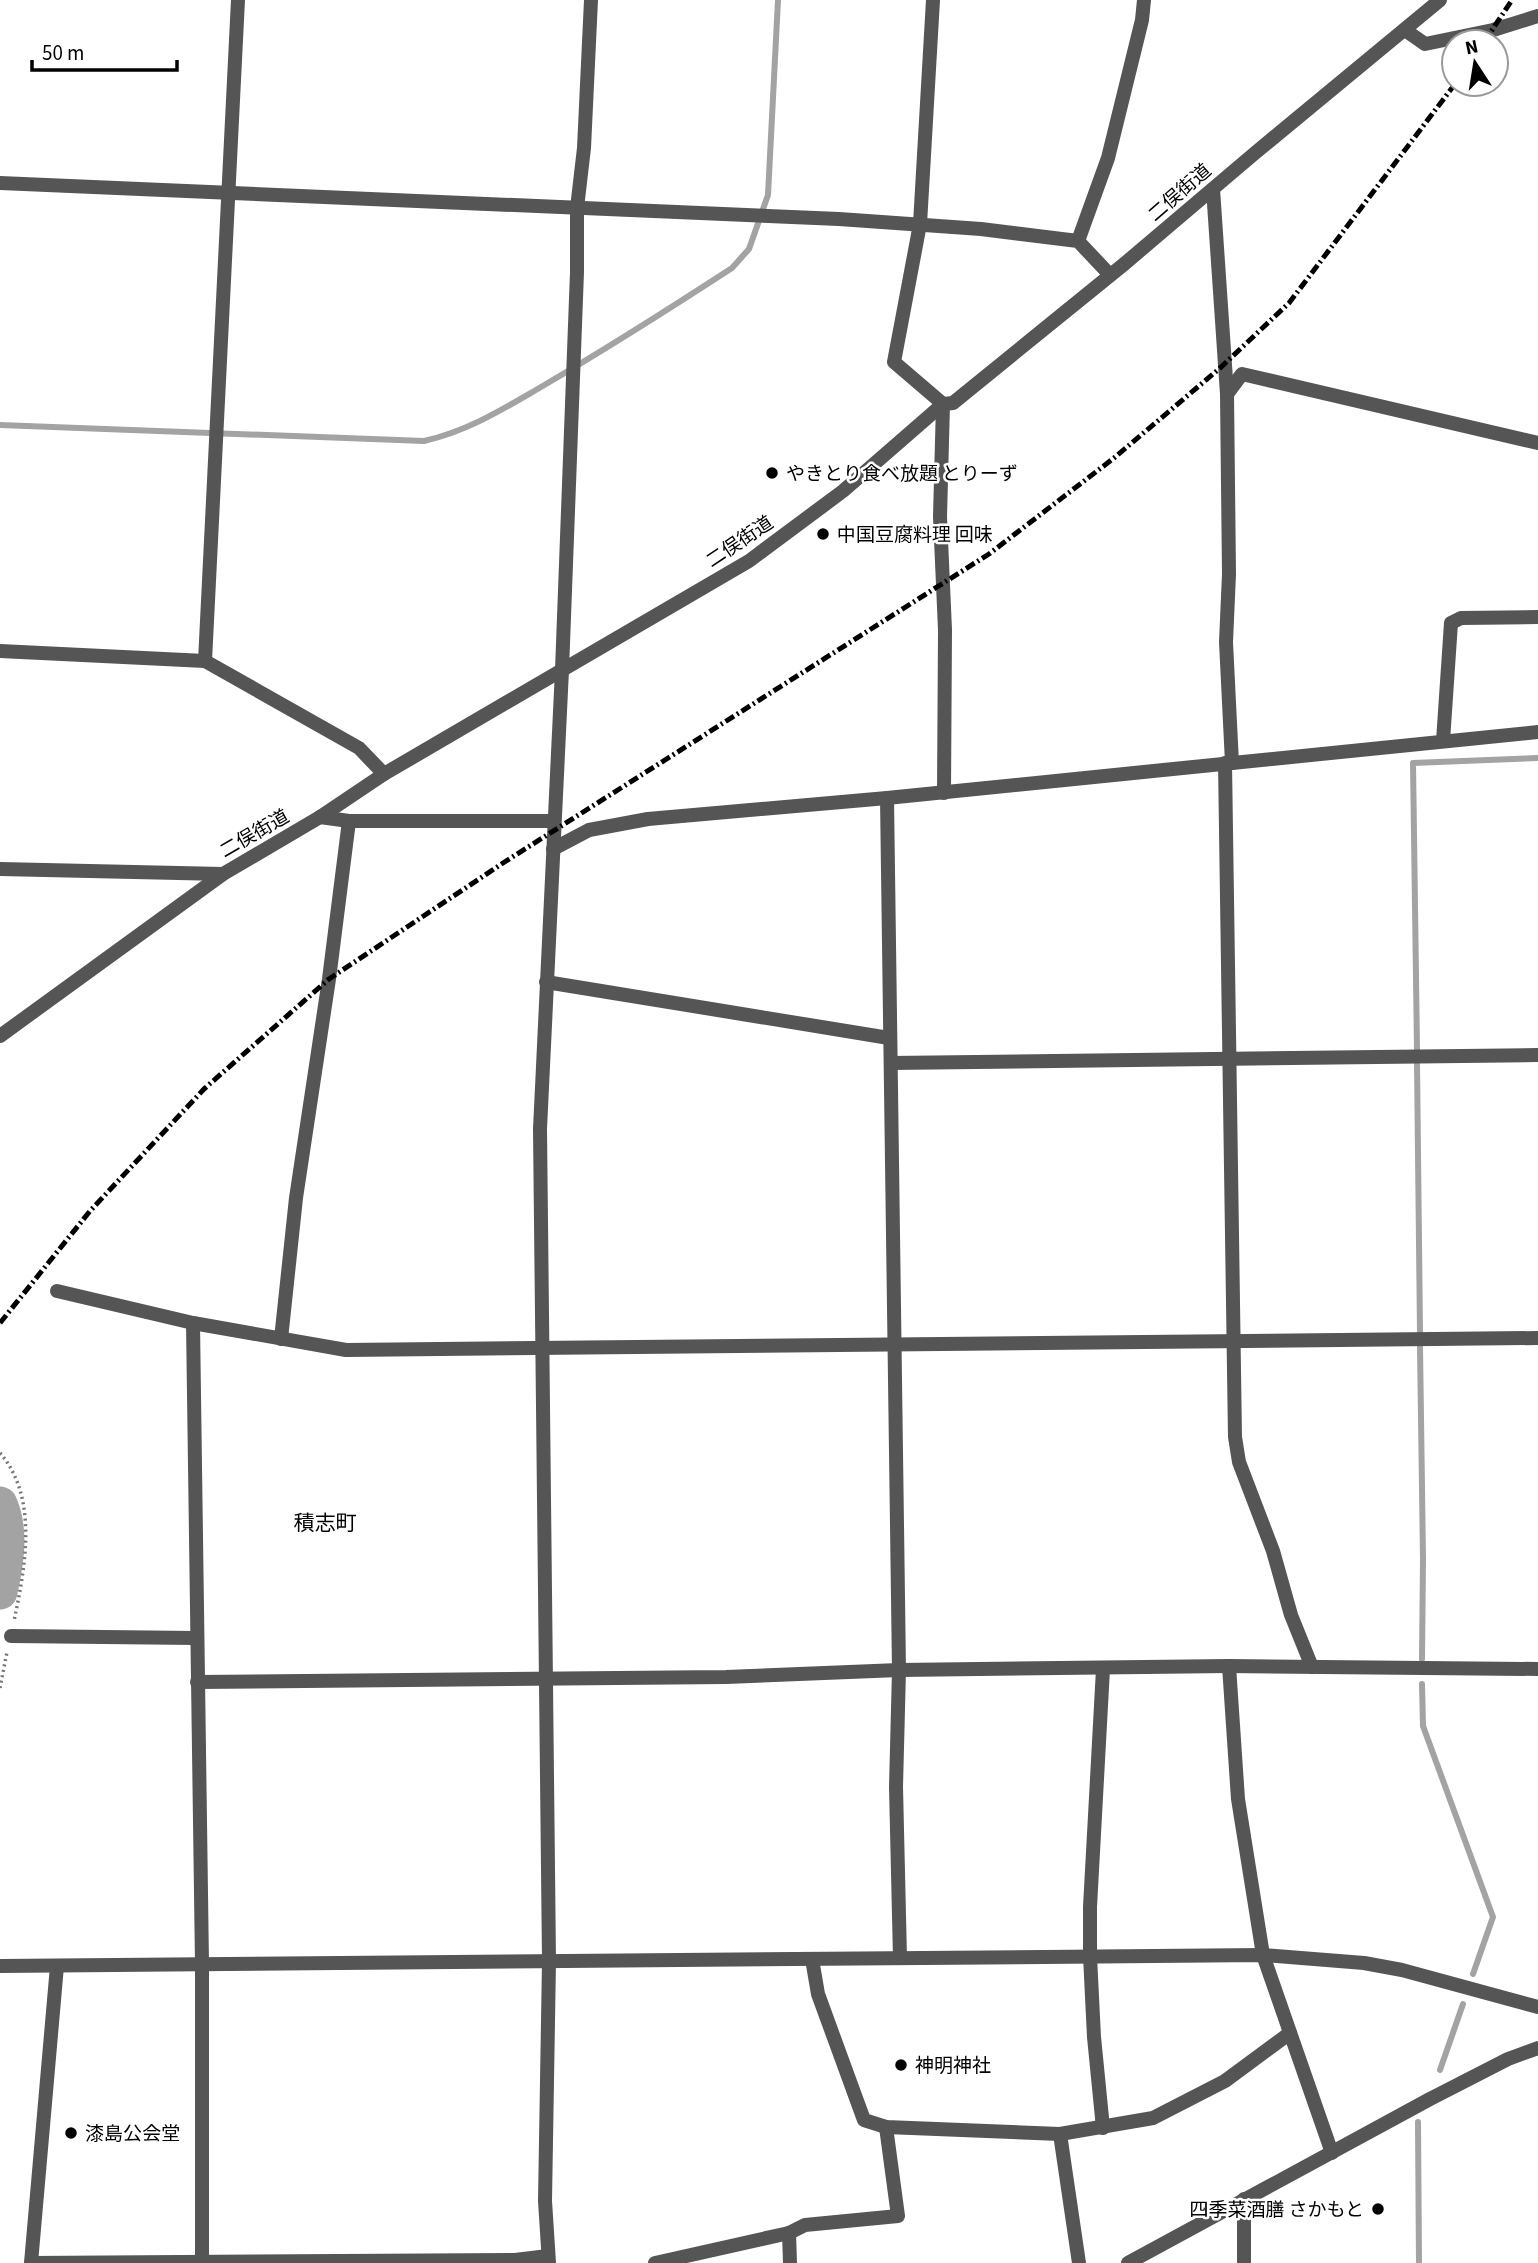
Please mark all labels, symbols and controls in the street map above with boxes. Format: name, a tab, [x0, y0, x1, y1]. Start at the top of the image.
scale bar	[32, 28, 177, 72]
north arrow	[1440, 28, 1510, 98]
text: N	[1463, 33, 1481, 62]
text: 50 m	[42, 38, 84, 68]
street label: 二俣街道	[1142, 158, 1218, 228]
place label: やきとり食べ放題 とりーず	[786, 461, 1018, 488]
marker: やきとり食べ放題 とりーず	[764, 465, 780, 481]
street label: 二俣街道	[701, 510, 779, 575]
place label: 中国豆腐料理 回味	[837, 522, 993, 549]
marker: 中国豆腐料理 回味	[815, 526, 831, 542]
street label: 二俣街道	[215, 804, 294, 865]
district label: 積志町	[294, 1508, 357, 1538]
place label: 神明神社	[915, 2053, 991, 2080]
marker: 神明神社	[893, 2057, 909, 2073]
place label: 漆島公会堂	[85, 2121, 180, 2148]
marker: 漆島公会堂	[63, 2125, 79, 2141]
place label: 四季菜酒膳 さかもと	[1190, 2197, 1364, 2224]
marker: 四季菜酒膳 さかもと	[1370, 2201, 1386, 2217]

